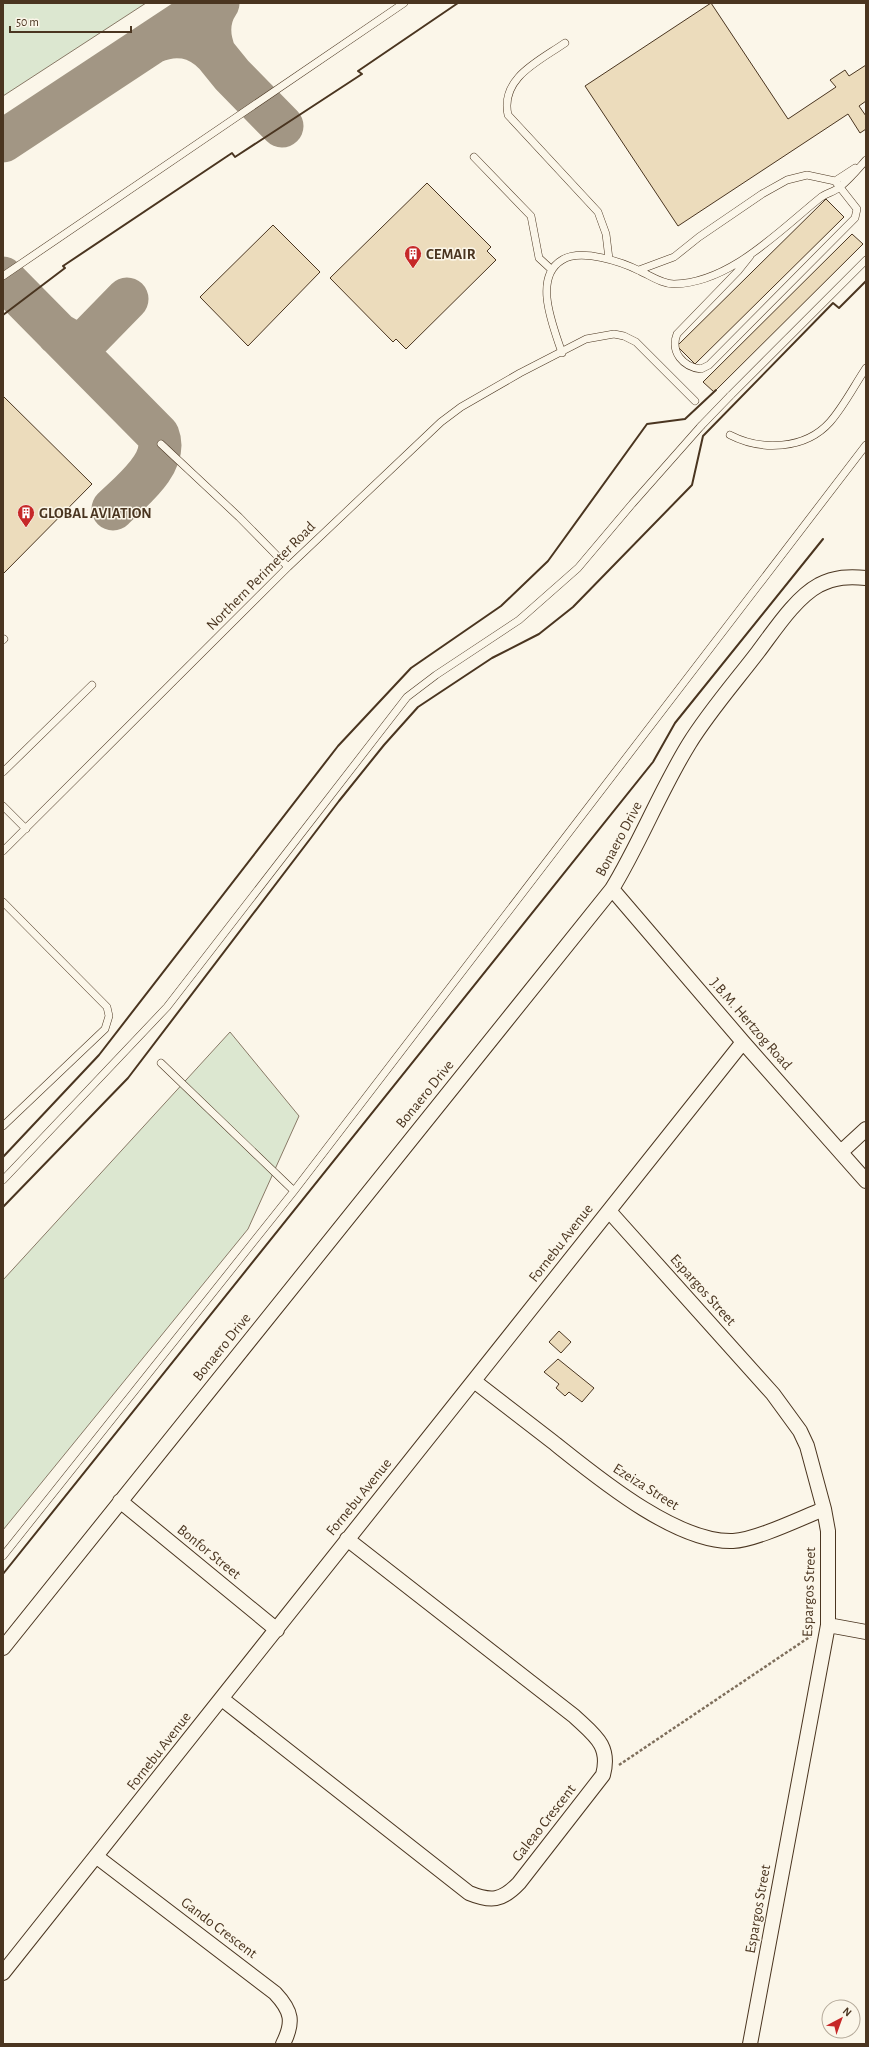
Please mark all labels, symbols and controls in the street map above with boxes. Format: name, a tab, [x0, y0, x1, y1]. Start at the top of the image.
scale bar	[10, 8, 131, 34]
text: 50 m	[16, 16, 39, 28]
building icon: CEMAIR	[403, 244, 423, 269]
place label: CEMAIR	[426, 247, 476, 262]
building icon: GLOBAL AVIATION	[16, 503, 36, 528]
place label: GLOBAL AVIATION	[39, 506, 152, 521]
street label: Northern Perimeter Road	[204, 519, 318, 633]
street label: Bonaero Drive	[593, 799, 645, 879]
street label: J.B.M. Hertzog Road	[707, 975, 795, 1073]
street label: Bonaero Drive	[393, 1057, 457, 1131]
street label: Fornebu Avenue	[526, 1201, 596, 1285]
street label: Espargos Street	[667, 1252, 739, 1329]
street label: Bonaero Drive	[190, 1310, 254, 1384]
street label: Fornebu Avenue	[324, 1456, 395, 1538]
street label: Ezeiza Street	[611, 1461, 682, 1513]
street label: Bonfor Street	[174, 1522, 244, 1582]
street label: Espargos Street	[800, 1547, 818, 1637]
street label: Fornebu Avenue	[124, 1709, 194, 1793]
street label: Galeao Crescent	[509, 1782, 579, 1864]
street label: Espargos Street	[743, 1863, 773, 1955]
street label: Gando Crescent	[178, 1895, 260, 1961]
north arrow	[821, 1999, 861, 2039]
text: N	[841, 2005, 854, 2018]

